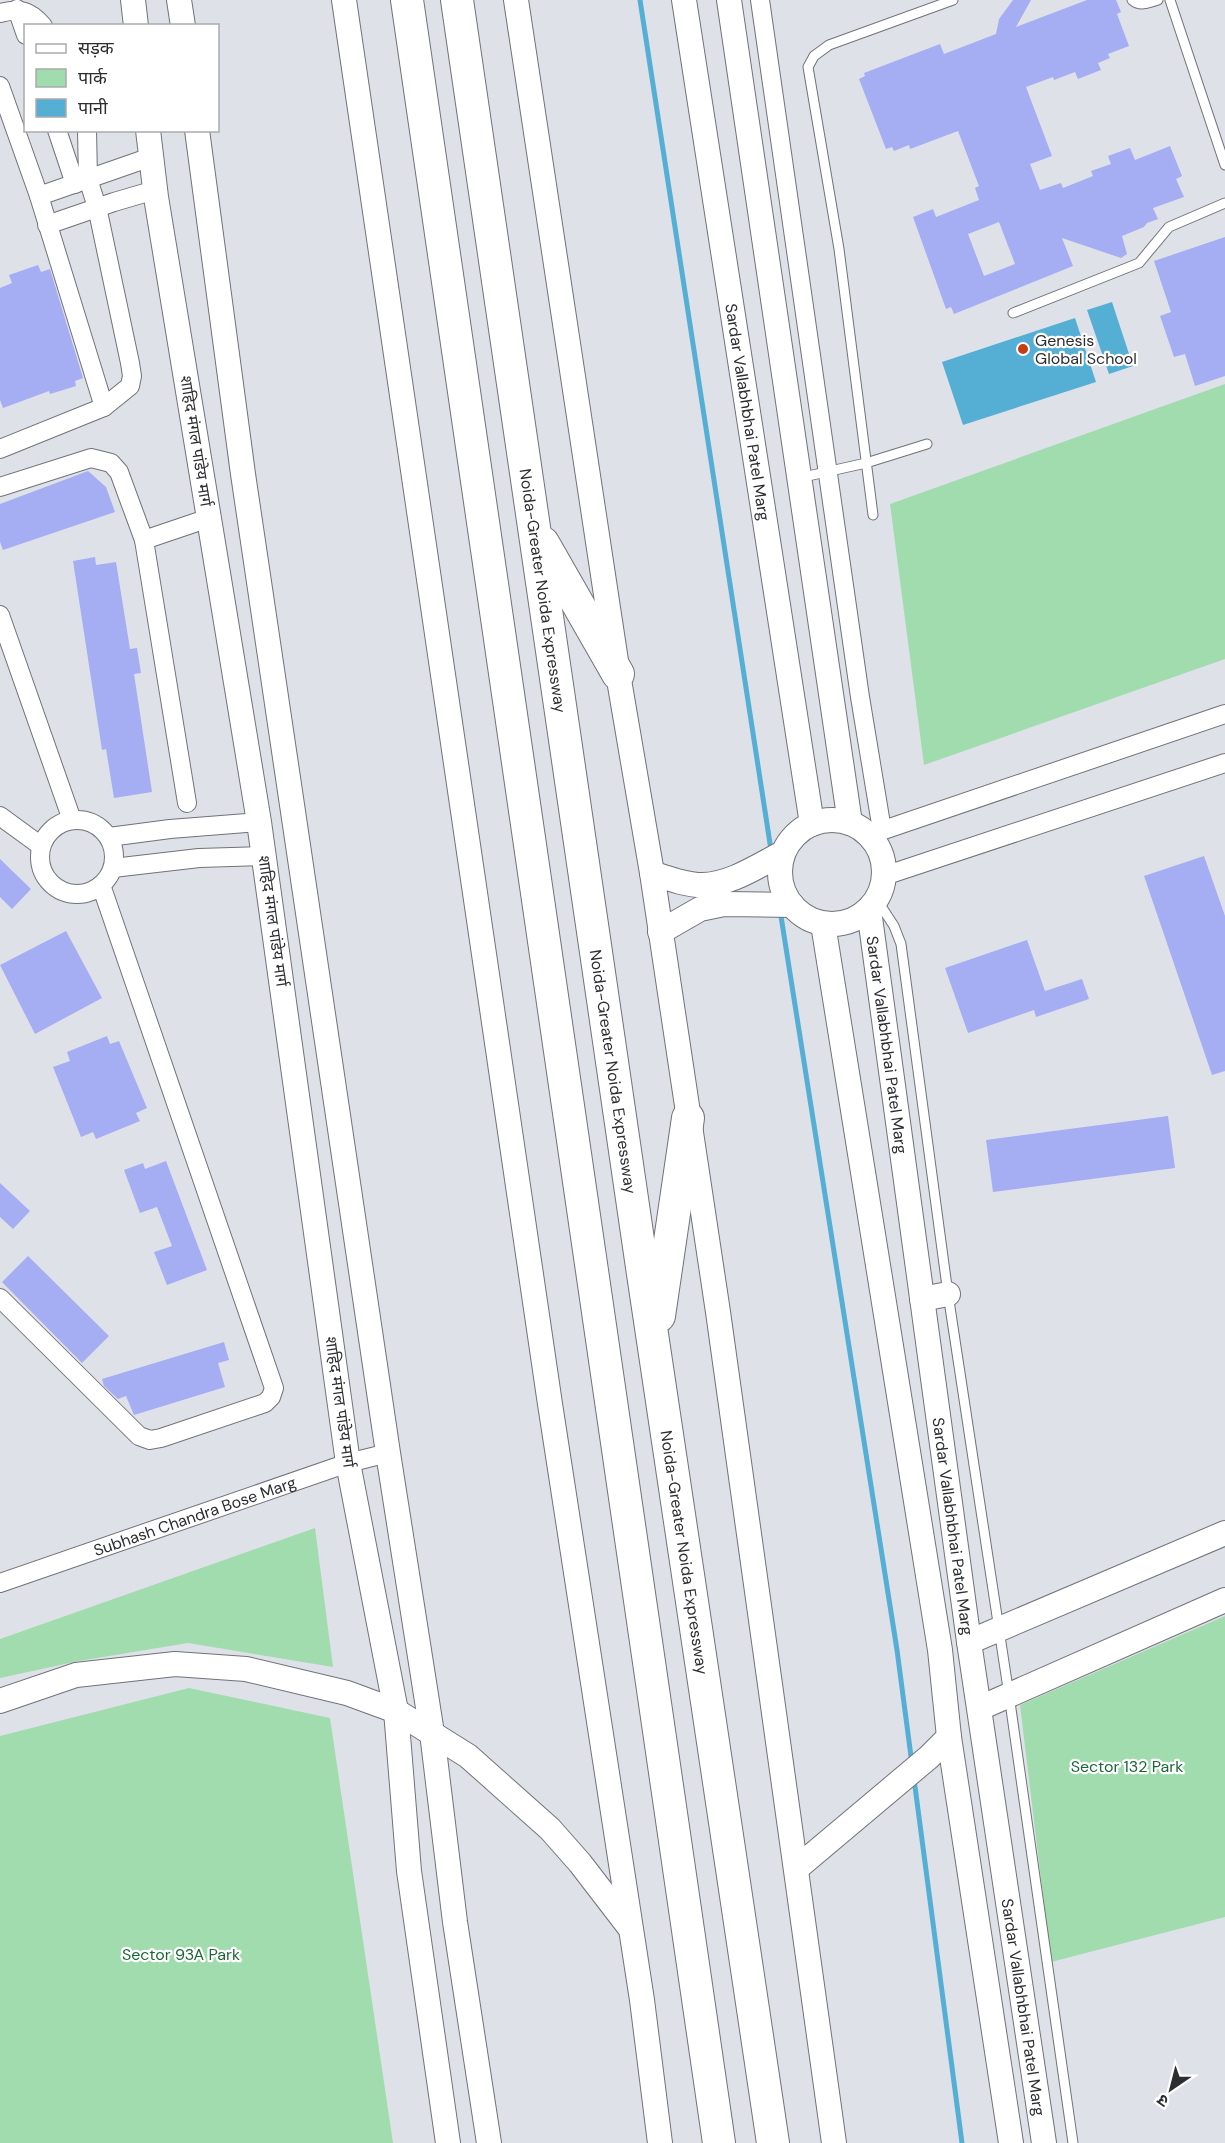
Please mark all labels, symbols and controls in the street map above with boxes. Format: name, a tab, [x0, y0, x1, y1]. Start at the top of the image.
legend	[24, 24, 219, 132]
text: सड़क	[78, 36, 115, 60]
text: पार्क	[78, 66, 108, 90]
text: पानी	[78, 96, 108, 120]
street label: Sardar Vallabhbhai Patel Marg	[721, 302, 775, 522]
place label: Genesis Global School	[1035, 330, 1137, 369]
marker: Genesis Global School	[1016, 342, 1030, 356]
street label: शाहिद मंगल पांडेय मार्ग	[175, 374, 217, 509]
street label: Noida-Greater Noida Expressway	[515, 467, 571, 714]
street label: शाहिद मंगल पांडेय मार्ग	[253, 854, 293, 989]
street label: Sardar Vallabhbhai Patel Marg	[862, 935, 913, 1155]
street label: Noida-Greater Noida Expressway	[585, 948, 642, 1195]
street label: शाहिद मंगल पांडेय मार्ग	[320, 1335, 360, 1470]
street label: Sardar Vallabhbhai Patel Marg	[928, 1416, 978, 1637]
street label: Noida-Greater Noida Expressway	[656, 1429, 713, 1676]
street label: Subhash Chandra Bose Marg	[91, 1471, 299, 1560]
park label: Sector 132 Park	[1071, 1756, 1183, 1777]
street label: Sardar Vallabhbhai Patel Marg	[997, 1897, 1050, 2117]
park label: Sector 93A Park	[122, 1944, 240, 1965]
north arrow	[1141, 2059, 1201, 2119]
text: उ	[1152, 2089, 1173, 2112]

